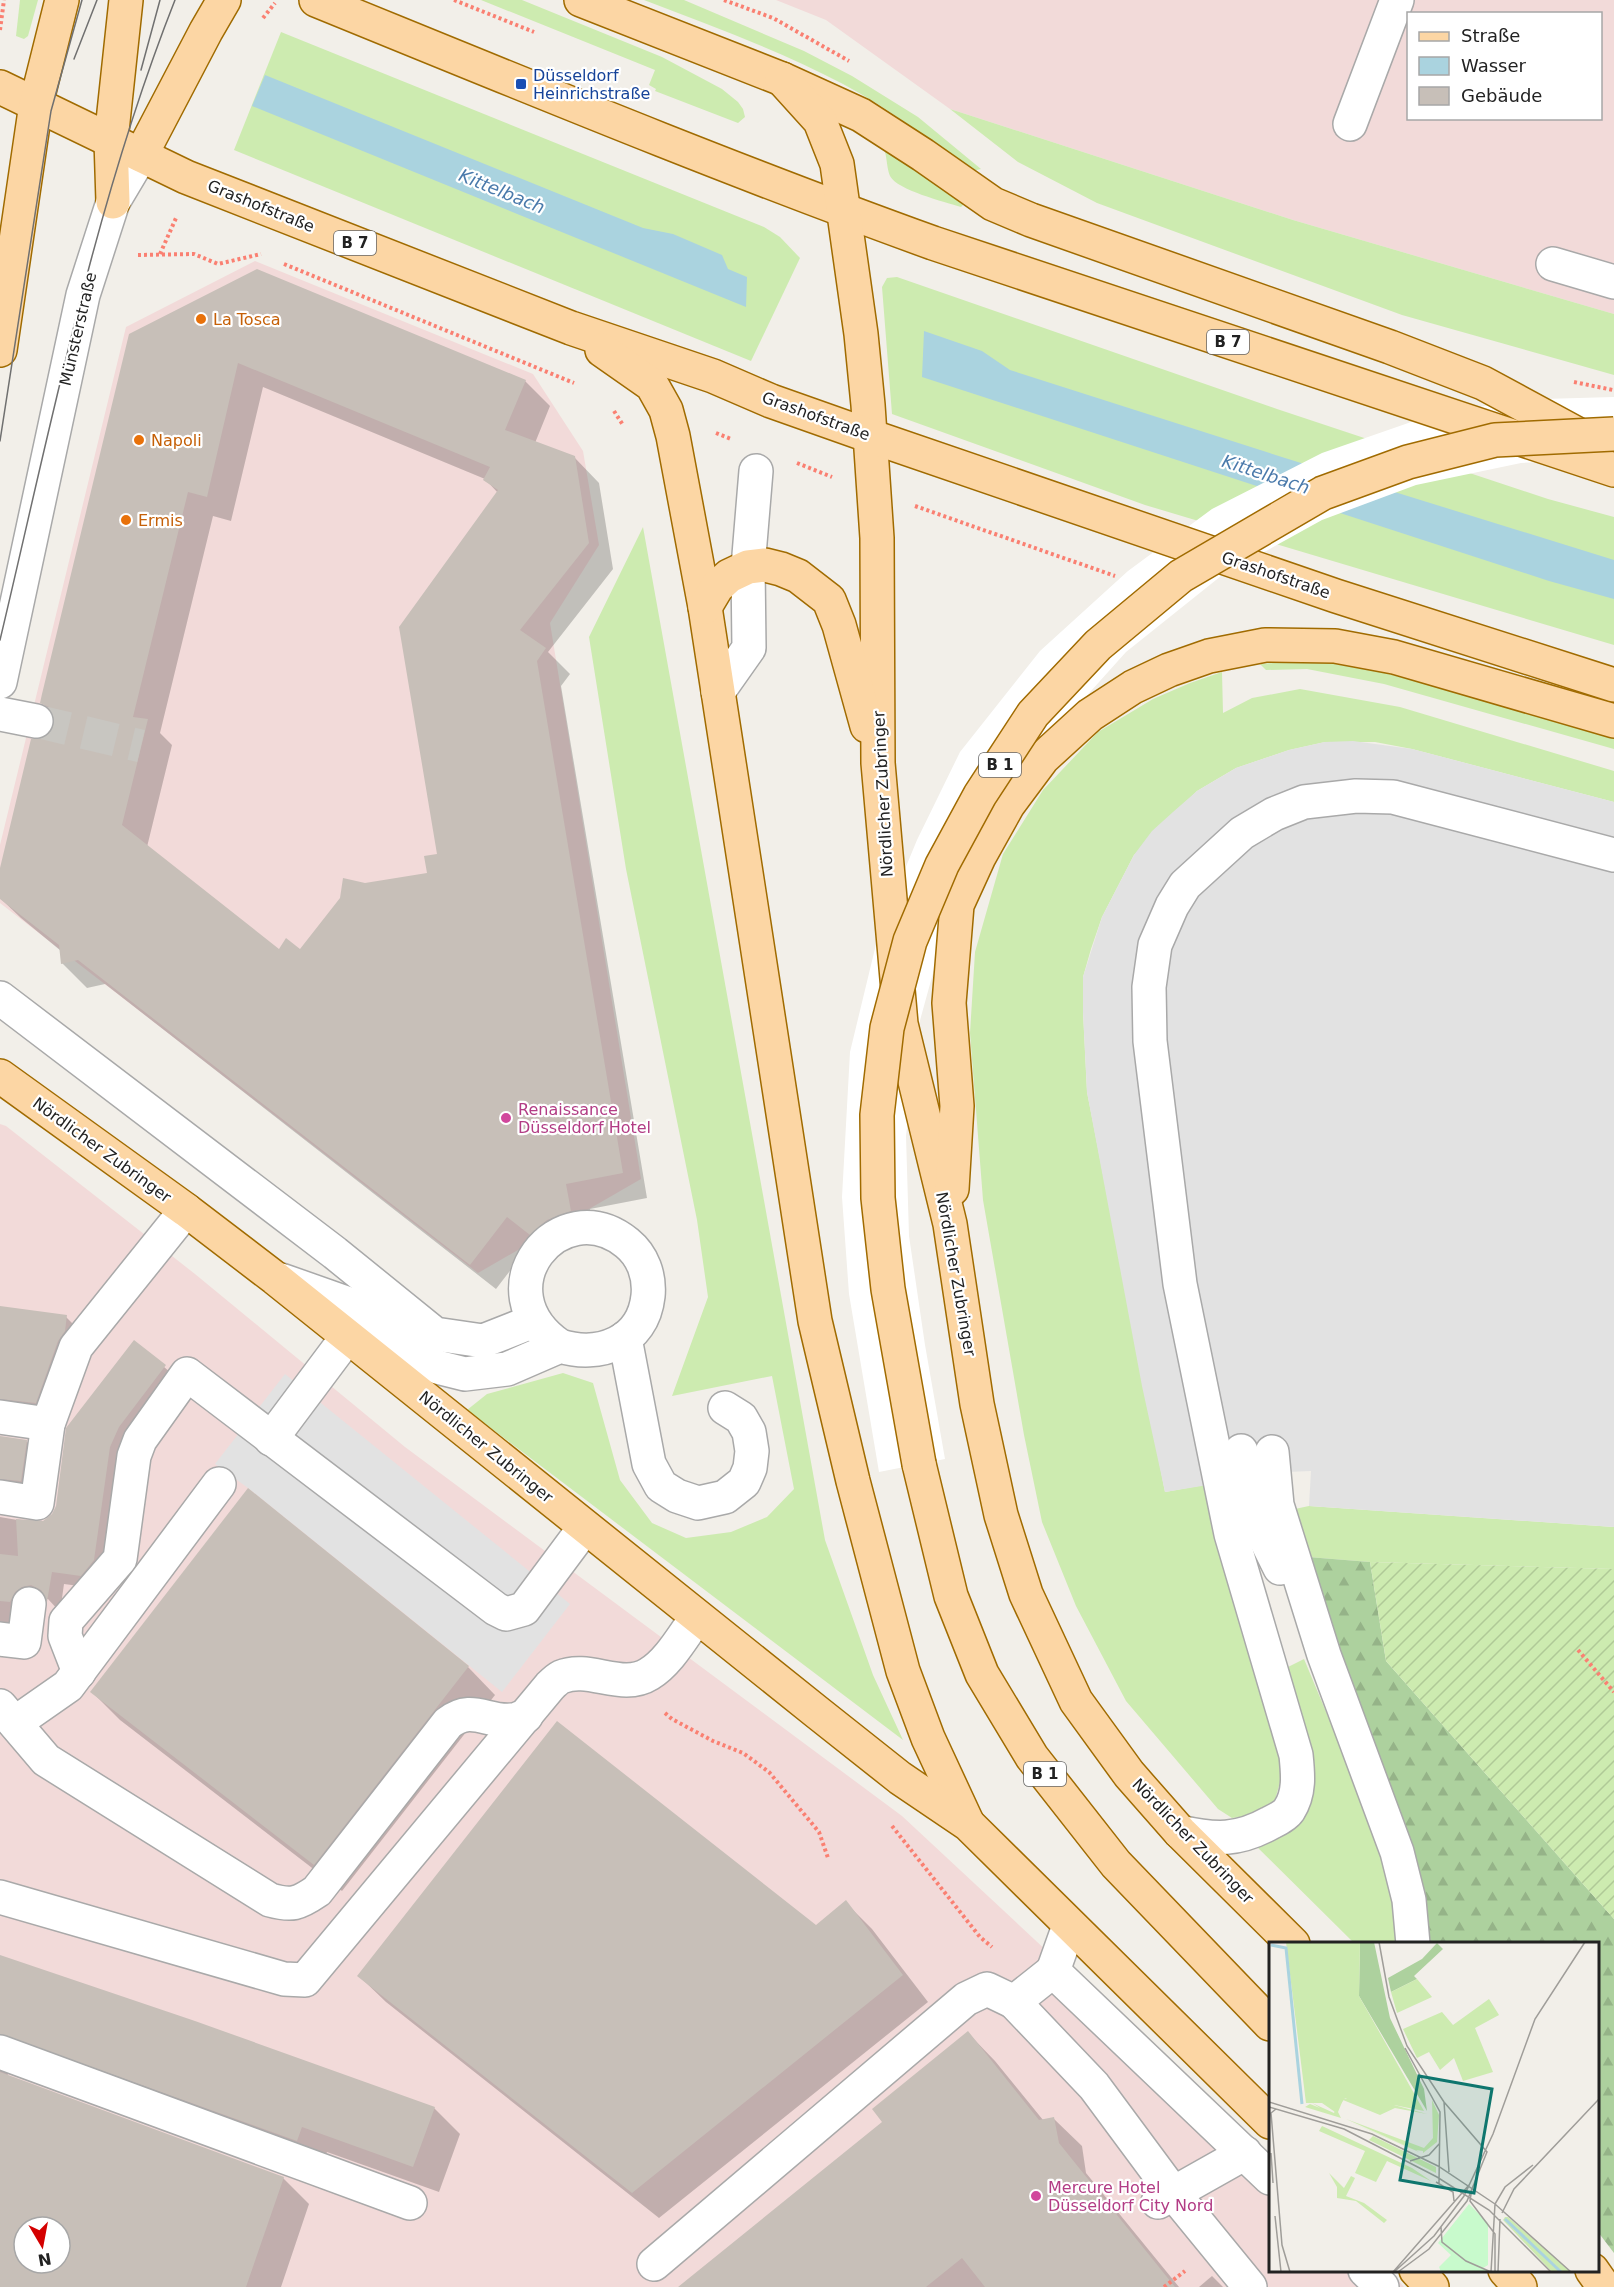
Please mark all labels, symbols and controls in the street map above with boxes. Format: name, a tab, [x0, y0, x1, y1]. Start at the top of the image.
legend	[1407, 12, 1602, 120]
text: Straße	[1461, 25, 1520, 46]
text: Wasser	[1461, 55, 1527, 76]
place label: Düsseldorf Heinrichstraße	[533, 66, 650, 103]
marker: Düsseldorf Heinrichstraße	[514, 77, 528, 91]
text: Gebäude	[1461, 85, 1542, 106]
water label: Kittelbach	[456, 164, 548, 218]
street label: Grashofstraße	[205, 176, 317, 236]
road number: B 7	[334, 231, 376, 255]
street label: Münsterstraße	[56, 270, 100, 388]
place label: La Tosca	[213, 310, 281, 329]
marker: La Tosca	[194, 312, 208, 326]
road number: B 7	[1207, 330, 1249, 354]
street label: Grashofstraße	[759, 388, 873, 444]
place label: Napoli	[151, 431, 202, 450]
marker: Napoli	[132, 433, 146, 447]
water label: Kittelbach	[1220, 450, 1312, 498]
place label: Ermis	[138, 511, 183, 530]
marker: Ermis	[119, 513, 133, 527]
street label: Grashofstraße	[1219, 548, 1333, 602]
street label: Nördlicher Zubringer	[869, 710, 897, 878]
road number: B 1	[979, 753, 1021, 777]
street label: Nördlicher Zubringer	[29, 1093, 175, 1207]
place label: Renaissance Düsseldorf Hotel	[518, 1100, 651, 1137]
marker: Renaissance Düsseldorf Hotel	[499, 1111, 513, 1125]
street label: Nördlicher Zubringer	[932, 1190, 980, 1358]
street label: Nördlicher Zubringer	[415, 1387, 557, 1507]
road number: B 1	[1024, 1762, 1066, 1786]
street label: Nördlicher Zubringer	[1128, 1774, 1258, 1908]
inset map	[1269, 1942, 1599, 2272]
place label: Mercure Hotel Düsseldorf City Nord	[1048, 2178, 1213, 2215]
marker: Mercure Hotel Düsseldorf City Nord	[1029, 2189, 1043, 2203]
north arrow	[12, 2215, 72, 2275]
text: N	[36, 2249, 53, 2270]

